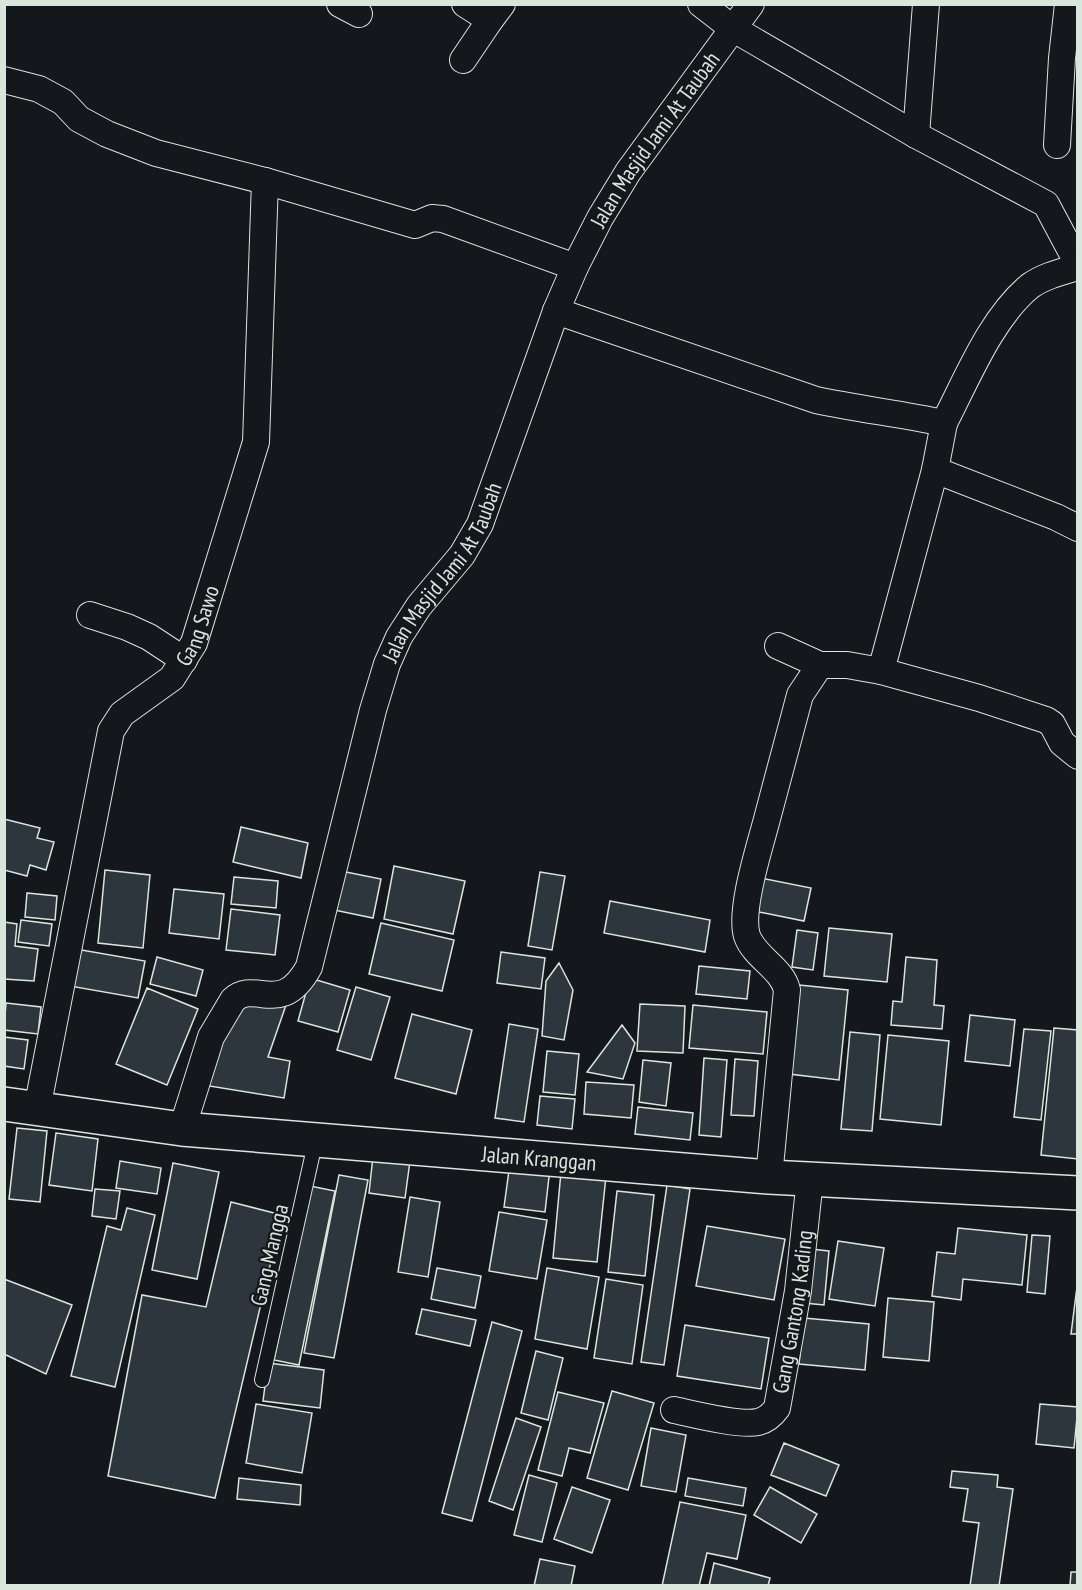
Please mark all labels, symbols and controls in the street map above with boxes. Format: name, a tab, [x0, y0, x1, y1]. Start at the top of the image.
street label: Jalan Masjid Jami At Taubah	[583, 46, 726, 233]
street label: Jalan Masjid Jami At Taubah	[375, 479, 508, 667]
street label: Gang Sawo	[169, 582, 225, 671]
street label: Jalan Kranggan	[480, 1139, 597, 1177]
street label: Gang Mangga	[244, 1201, 294, 1309]
street label: Gang Gantong Kading	[766, 1229, 818, 1395]

